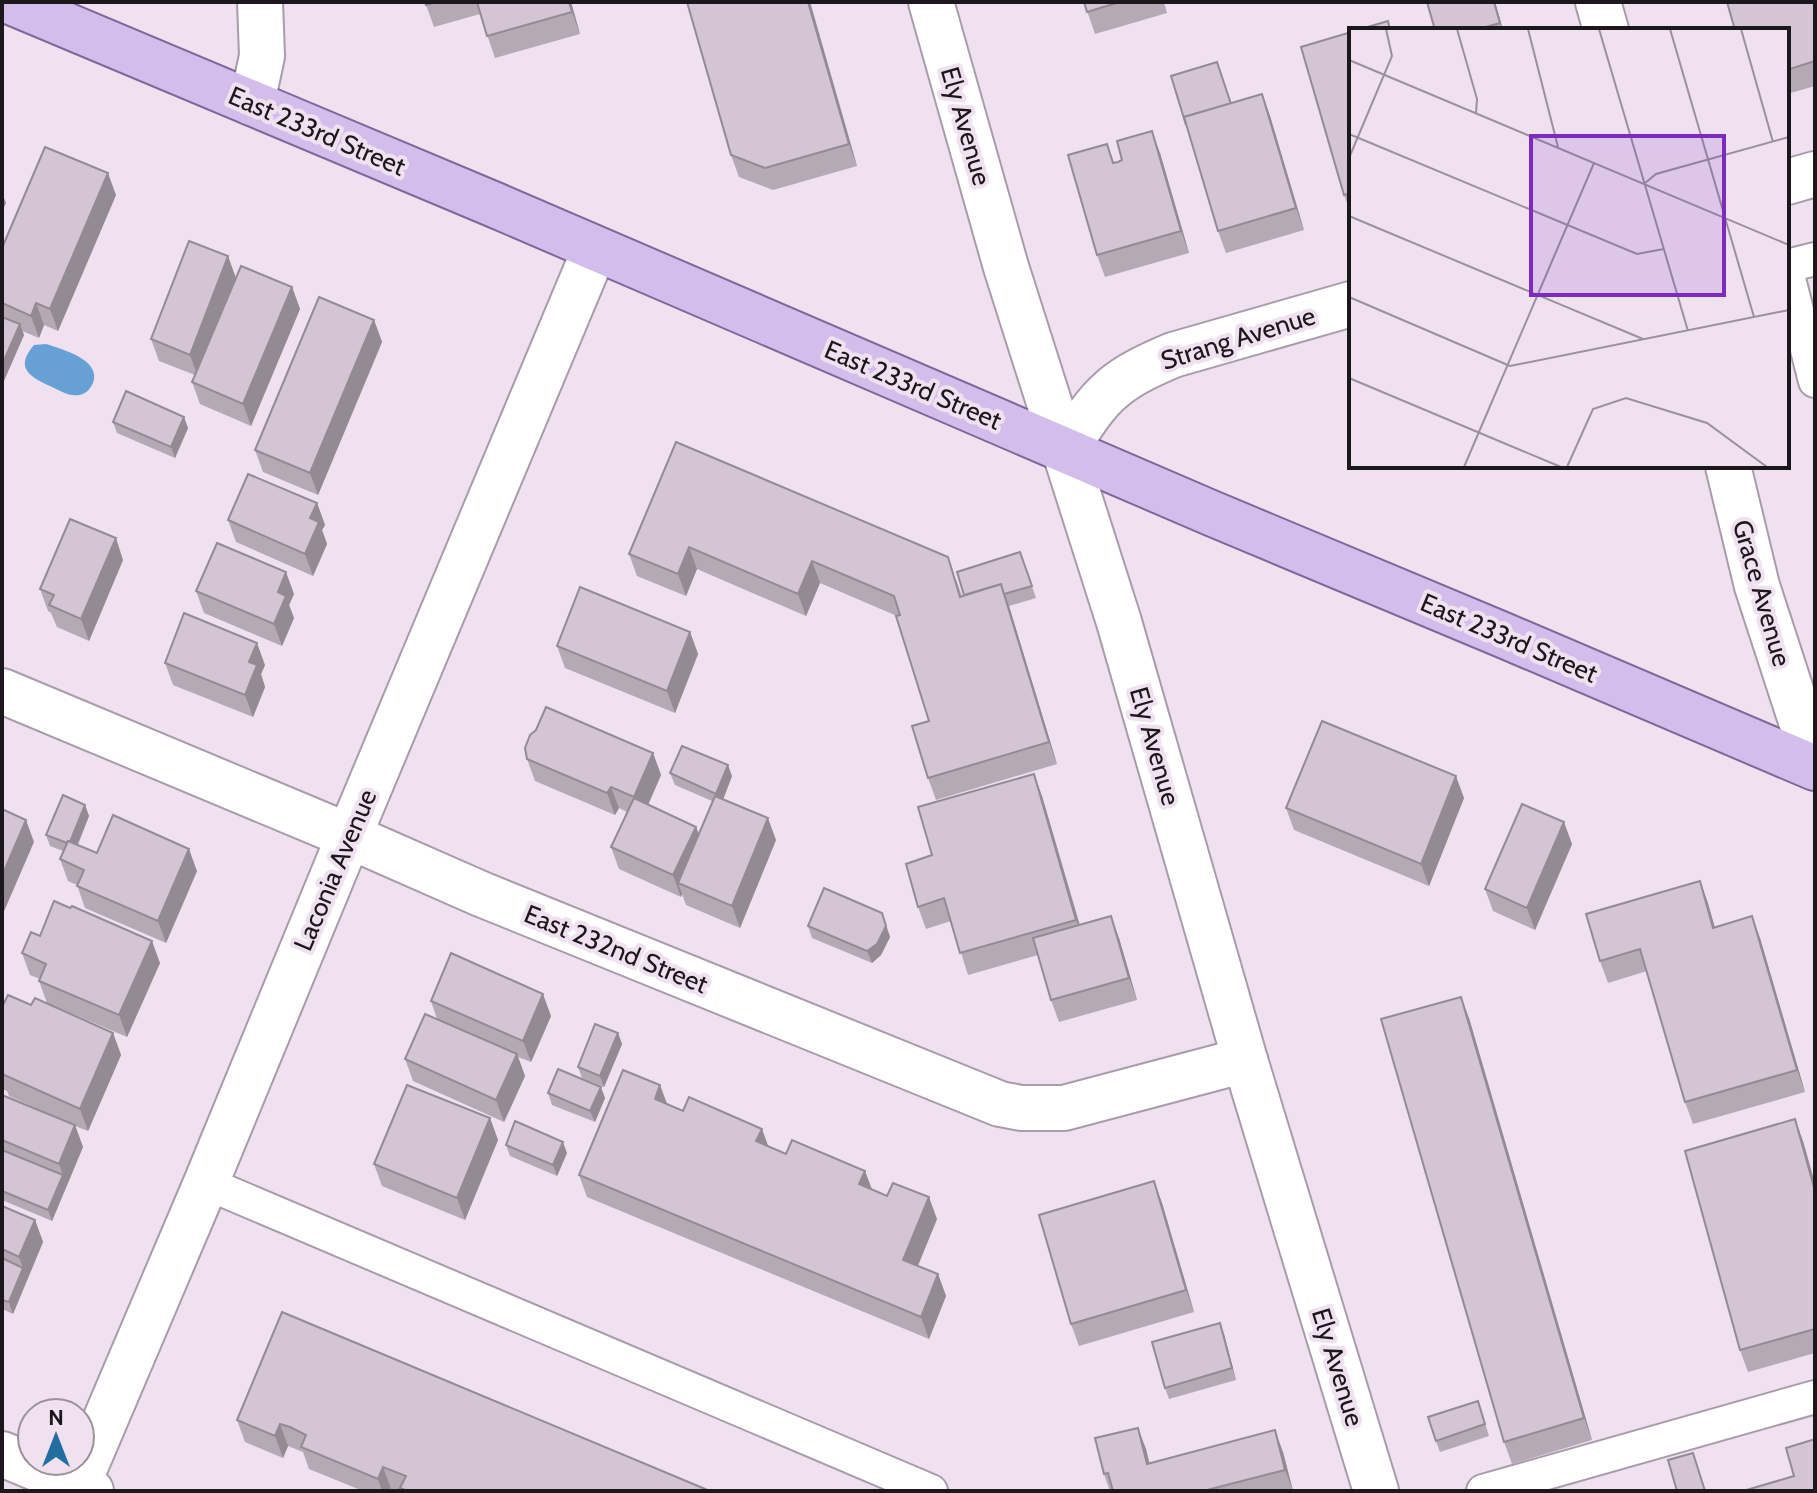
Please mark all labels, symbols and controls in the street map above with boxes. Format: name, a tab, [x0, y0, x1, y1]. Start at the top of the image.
inset map	[1349, 28, 1789, 468]
street label: Ely Avenue	[934, 63, 998, 189]
street label: East 233rd Street	[224, 79, 410, 183]
street label: Strang Avenue	[1157, 299, 1319, 377]
street label: East 233rd Street	[820, 333, 1006, 437]
street label: Grace Avenue	[1726, 516, 1798, 670]
street label: East 233rd Street	[1416, 586, 1602, 690]
street label: Ely Avenue	[1123, 683, 1187, 809]
street label: Laconia Avenue	[287, 784, 383, 956]
street label: East 232nd Street	[520, 898, 713, 1000]
street label: Ely Avenue	[1305, 1304, 1371, 1430]
north arrow	[16, 1397, 96, 1477]
text: N	[48, 1404, 64, 1431]

